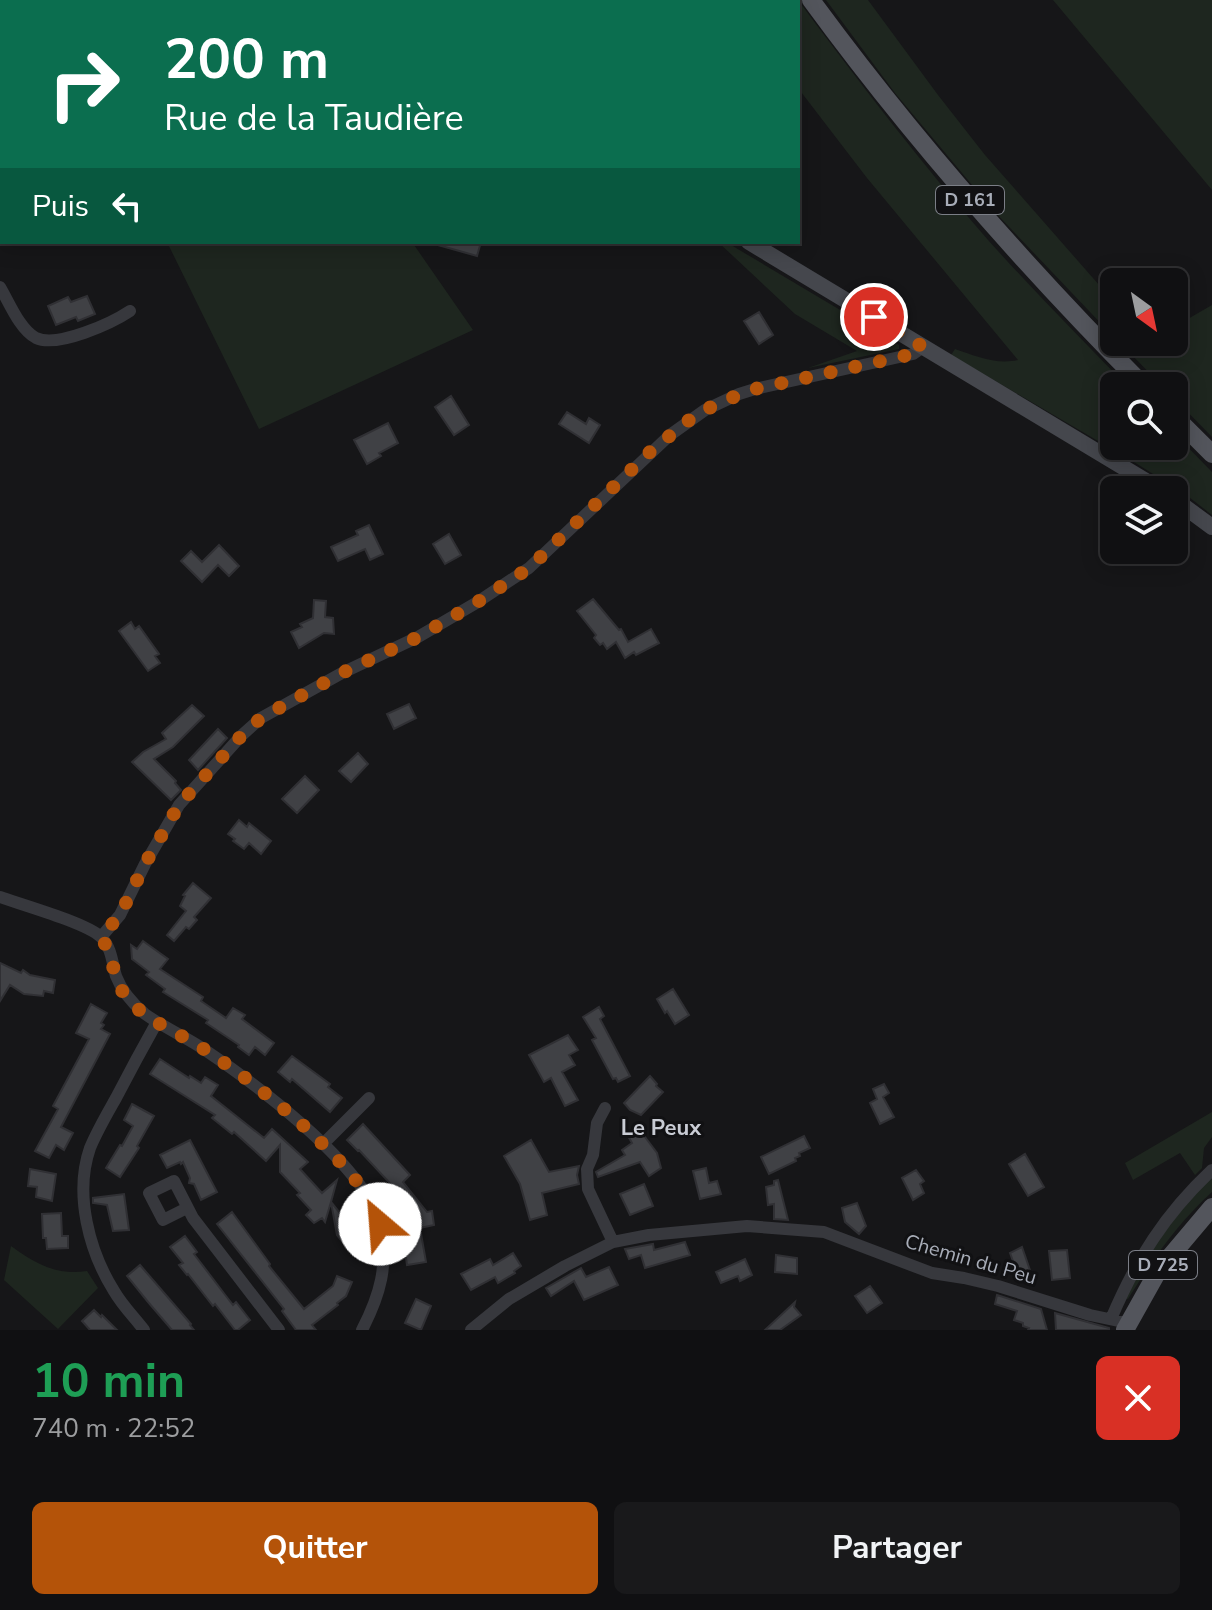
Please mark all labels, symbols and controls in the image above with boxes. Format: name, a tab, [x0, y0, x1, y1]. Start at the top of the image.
text: 200 m	[164, 21, 329, 98]
icon: right	[32, 32, 136, 136]
text: Rue de la Taudière	[164, 94, 464, 143]
icon: left	[105, 184, 149, 228]
text: Puis	[32, 186, 89, 227]
road number: D 161	[936, 186, 1004, 214]
north arrow	[1100, 268, 1188, 356]
map controls	[1100, 268, 1188, 564]
pin	[840, 283, 908, 351]
icon: arrive	[852, 295, 896, 339]
button: search	[1100, 372, 1188, 460]
button: layers	[1100, 476, 1188, 564]
district label: Le Peux	[621, 1113, 702, 1143]
position arrow	[338, 1182, 422, 1266]
street label: Chemin du Peu	[902, 1228, 1040, 1291]
road number: D 725	[1129, 1251, 1197, 1279]
text: 10 min	[32, 1348, 185, 1414]
button: close	[1096, 1356, 1180, 1440]
text: 740 m · 22:52	[32, 1411, 195, 1446]
button: Quitter	[32, 1502, 598, 1594]
button: Partager	[614, 1502, 1180, 1594]

